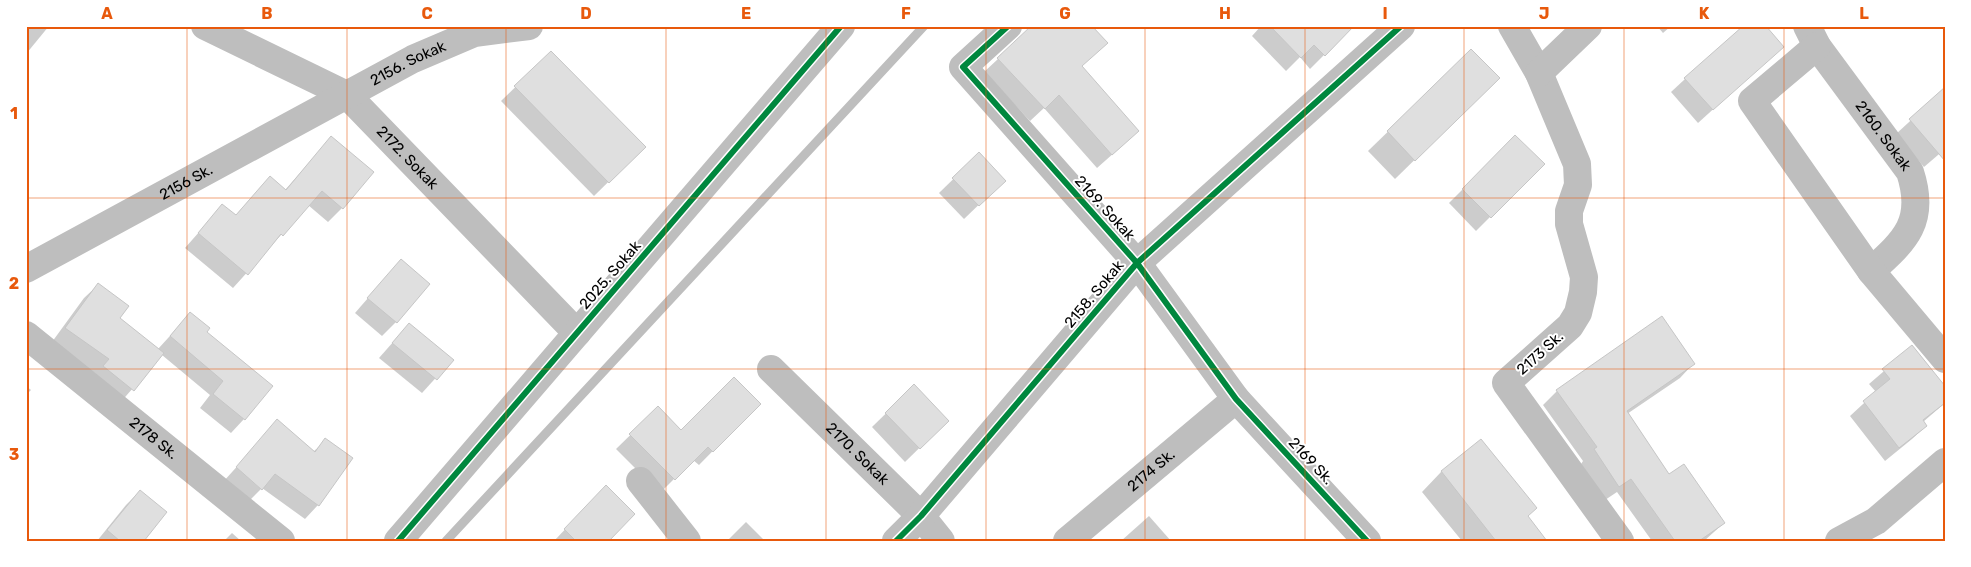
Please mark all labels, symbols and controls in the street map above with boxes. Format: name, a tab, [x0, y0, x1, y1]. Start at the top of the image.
text: A	[101, 4, 113, 23]
text: B	[261, 4, 273, 23]
text: C	[421, 4, 433, 23]
text: D	[580, 4, 592, 23]
text: E	[741, 4, 751, 23]
text: F	[901, 4, 911, 23]
text: G	[1059, 4, 1071, 23]
text: H	[1219, 4, 1231, 23]
text: I	[1382, 4, 1388, 23]
text: J	[1539, 4, 1549, 23]
text: K	[1699, 4, 1710, 23]
text: L	[1859, 4, 1869, 23]
street label: 2156. Sokak	[367, 37, 449, 90]
street label: 2160. Sokak	[1852, 97, 1915, 175]
text: 1	[10, 104, 18, 123]
street label: 2172. Sokak	[373, 122, 442, 193]
street label: 2156 Sk.	[156, 161, 216, 204]
street label: 2169. Sokak	[1071, 172, 1139, 244]
street label: 2025. Sokak	[575, 237, 645, 313]
street label: 2158. Sokak	[1061, 256, 1128, 331]
text: 2	[9, 274, 19, 293]
street label: 2173 Sk.	[1513, 327, 1567, 379]
street label: 2178 Sk.	[126, 413, 181, 463]
street label: 2170. Sokak	[822, 419, 893, 489]
street label: 2169 Sk.	[1285, 434, 1337, 488]
text: 3	[9, 445, 19, 464]
street label: 2174 Sk.	[1124, 445, 1179, 495]

